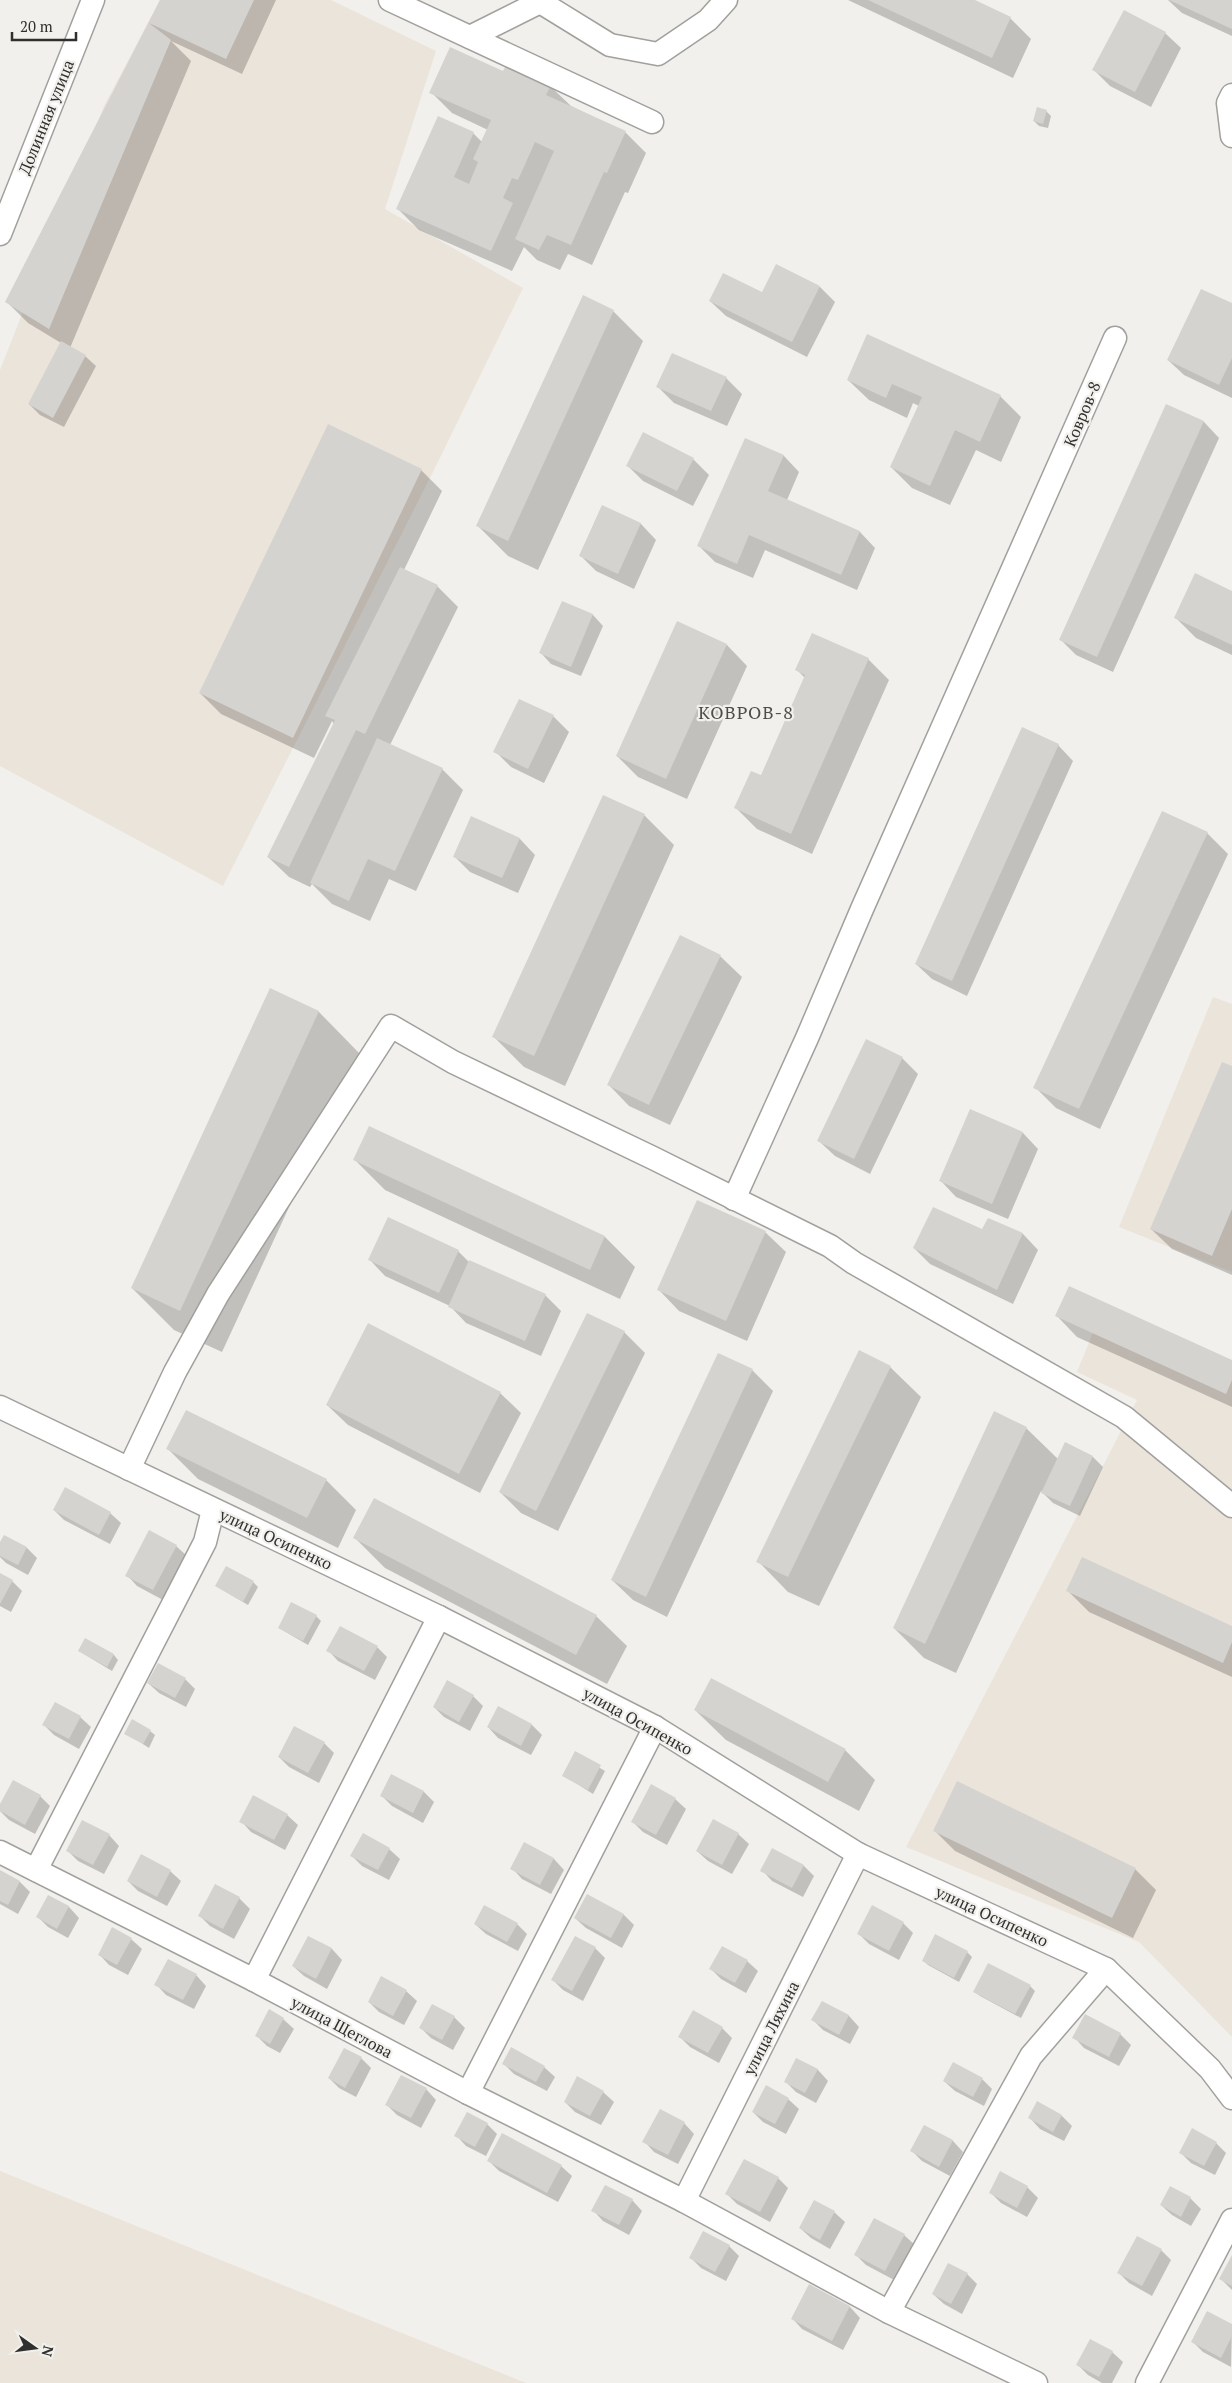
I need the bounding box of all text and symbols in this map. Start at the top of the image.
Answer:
scale bar [12,10,76,42]
text: 20 m [20,16,53,36]
street label: Долинная улица [13,56,79,178]
street label: Ковров-8 [1058,378,1106,450]
district label: КОВРОВ-8 [698,700,794,724]
street label: улица Осипенко [215,1503,336,1575]
street label: улица Осипенко [578,1681,697,1760]
street label: улица Осипенко [931,1880,1052,1952]
street label: улица Ляхина [737,1977,804,2080]
street label: улица Щеглова [287,1991,397,2063]
north arrow [10,2323,60,2373]
text: N [38,2344,59,2359]

